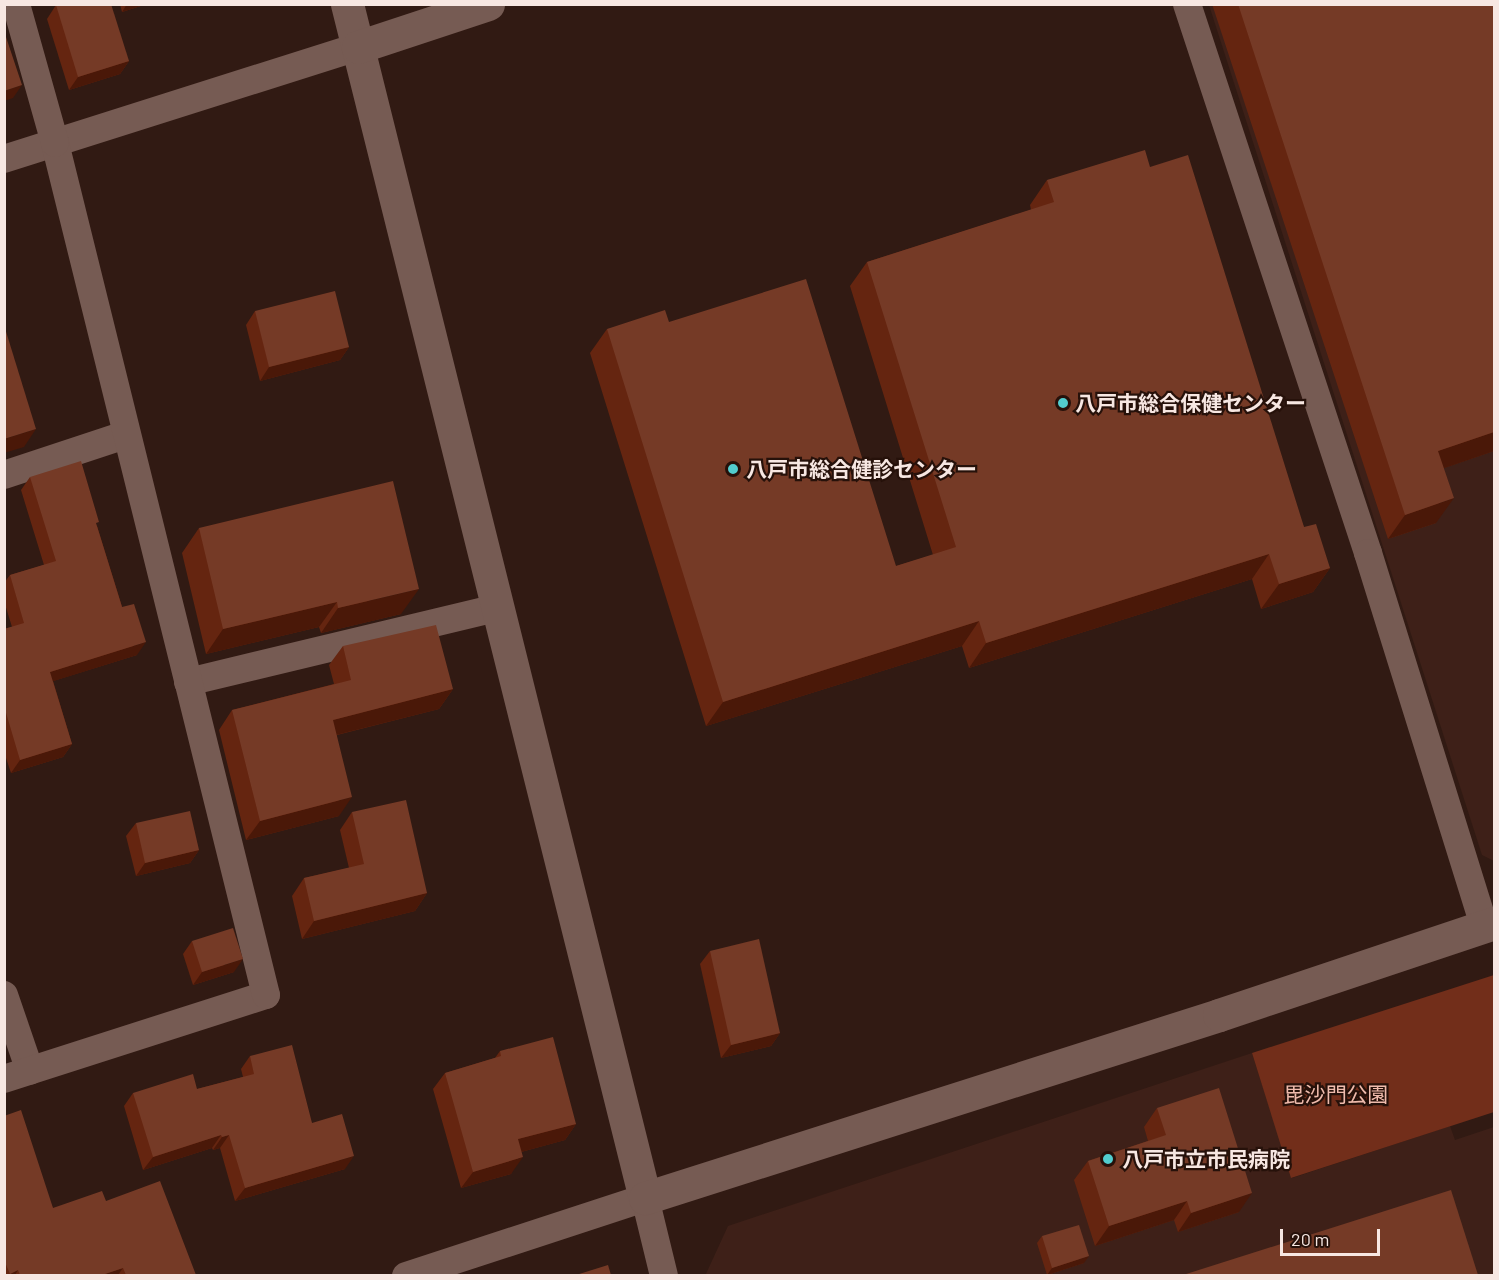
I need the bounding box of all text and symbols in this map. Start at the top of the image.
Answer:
place label: 八戸市総合保健センター [1075,390,1306,416]
marker: 八戸市総合保健センター [1056,396,1070,410]
place label: 八戸市総合健診センター [746,456,977,482]
marker: 八戸市総合健診センター [724,460,742,478]
park label: 毘沙門公園 [1284,1081,1388,1107]
place label: 八戸市立市民病院 [1122,1146,1290,1172]
marker: 八戸市立市民病院 [1099,1150,1117,1168]
scale bar [1283,1217,1384,1255]
text: 20 m [1291,1228,1329,1250]

